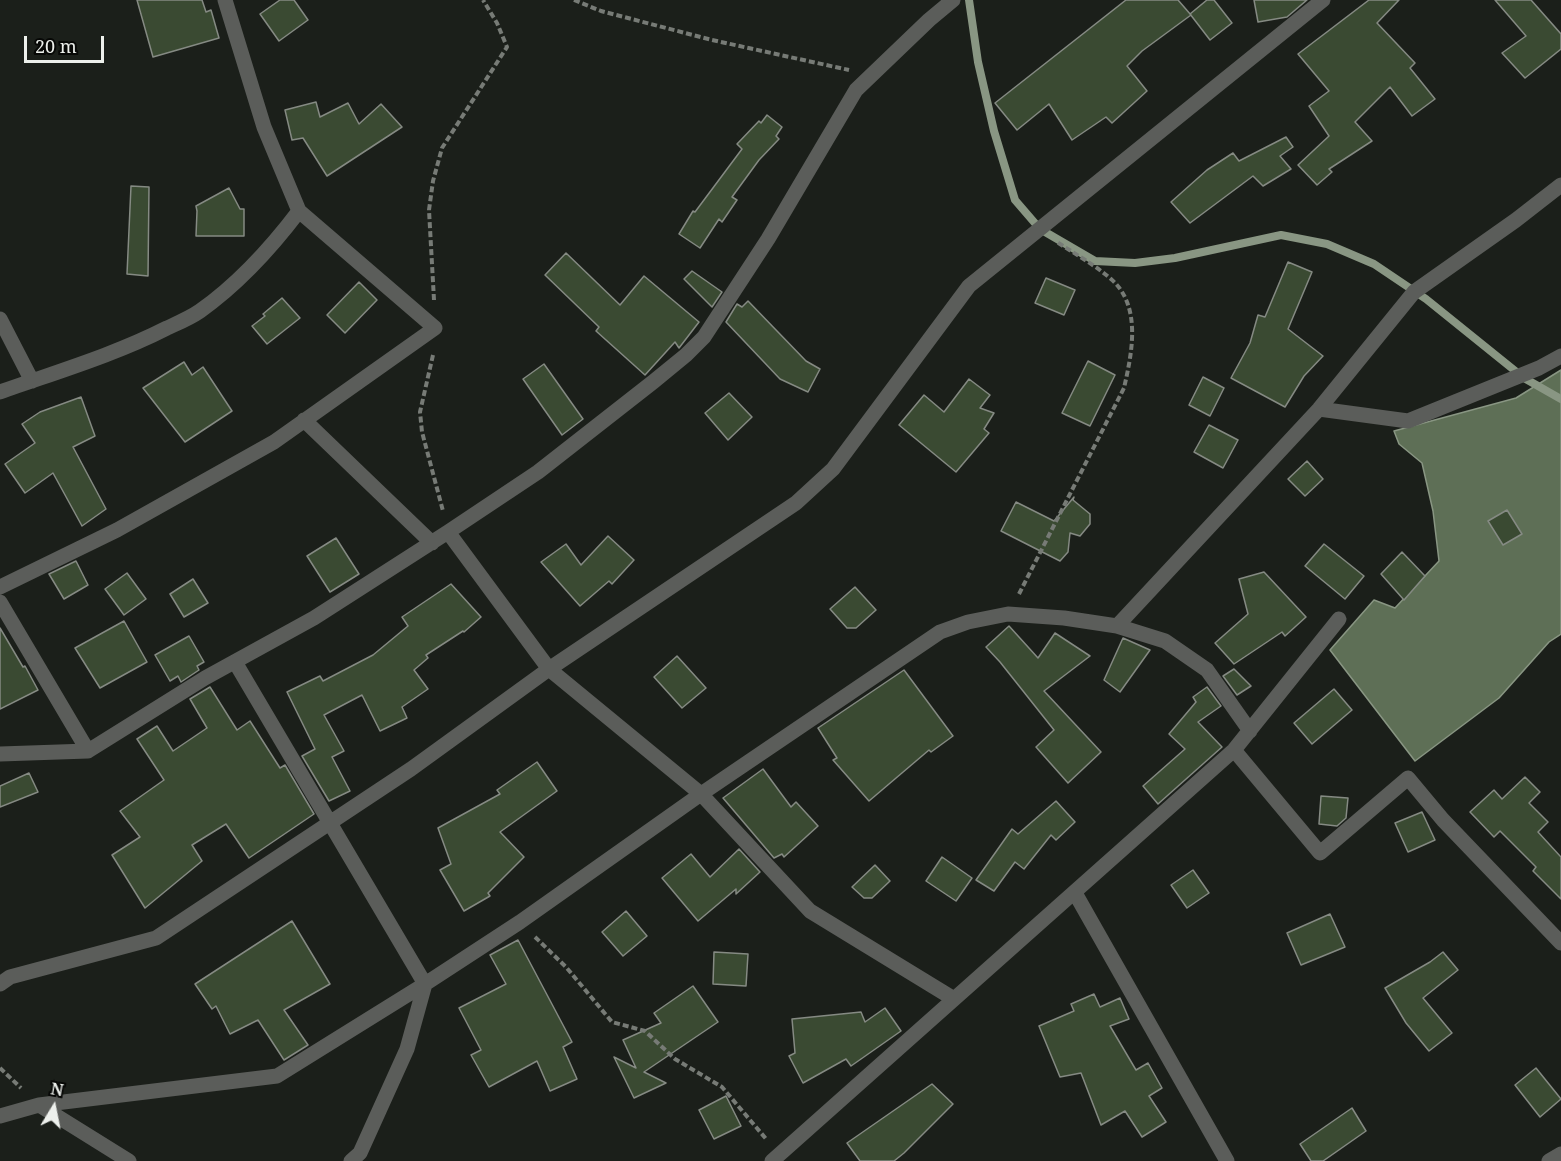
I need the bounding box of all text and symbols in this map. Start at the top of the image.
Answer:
scale bar [27,24,106,62]
text: 20 m [35,34,77,58]
north arrow [24,1077,84,1137]
text: N [49,1077,65,1101]

